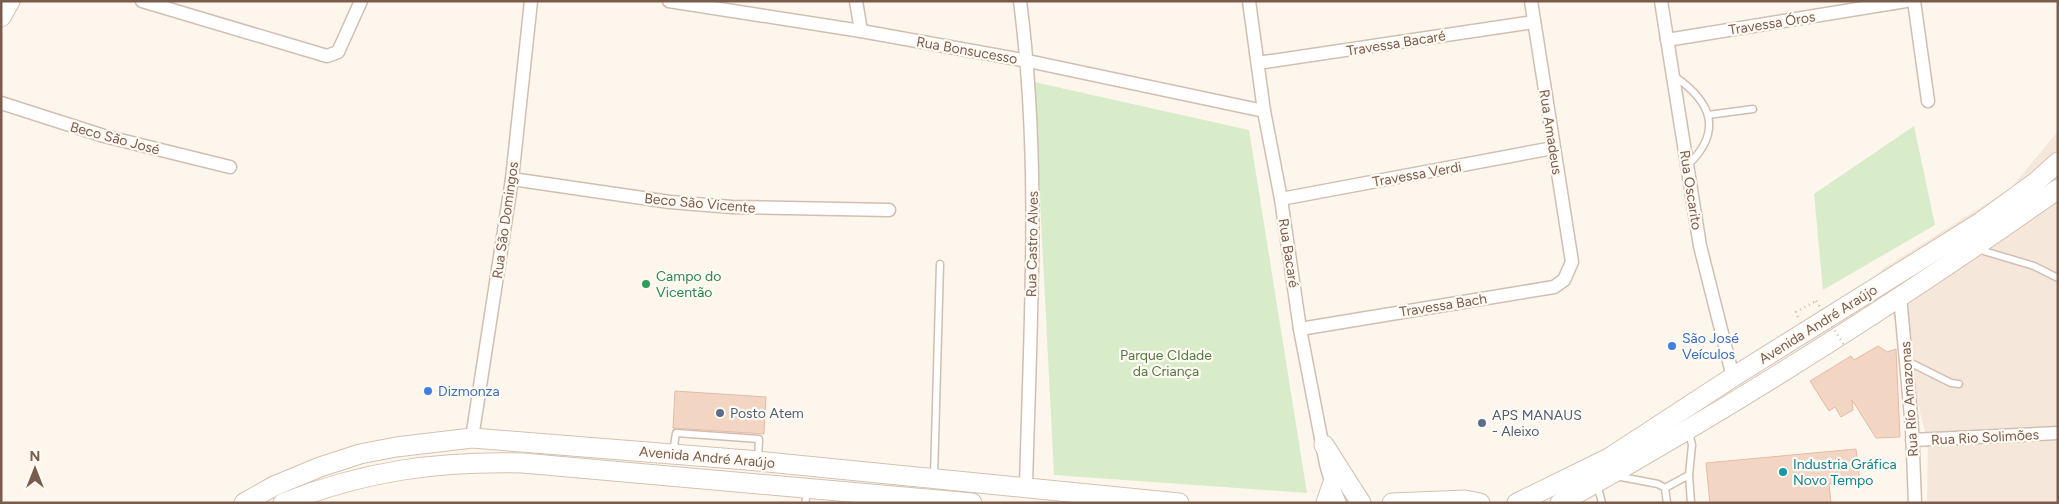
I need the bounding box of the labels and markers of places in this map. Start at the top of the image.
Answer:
place label: Campo do Vicentão [656,268,721,301]
marker: Campo do Vicentão [640,278,652,290]
place label: São José Veículos [1682,330,1739,363]
marker: São José Veículos [1666,340,1678,352]
place label: Dizmonza [438,383,500,400]
marker: Dizmonza [422,385,434,397]
place label: Posto Atem [730,405,804,422]
marker: Posto Atem [714,407,726,419]
place label: APS MANAUS - Aleixo [1492,407,1582,440]
marker: APS MANAUS - Aleixo [1476,417,1488,429]
place label: Industria Gráfica Novo Tempo [1793,456,1897,489]
marker: Industria Gráfica Novo Tempo [1777,466,1789,478]

